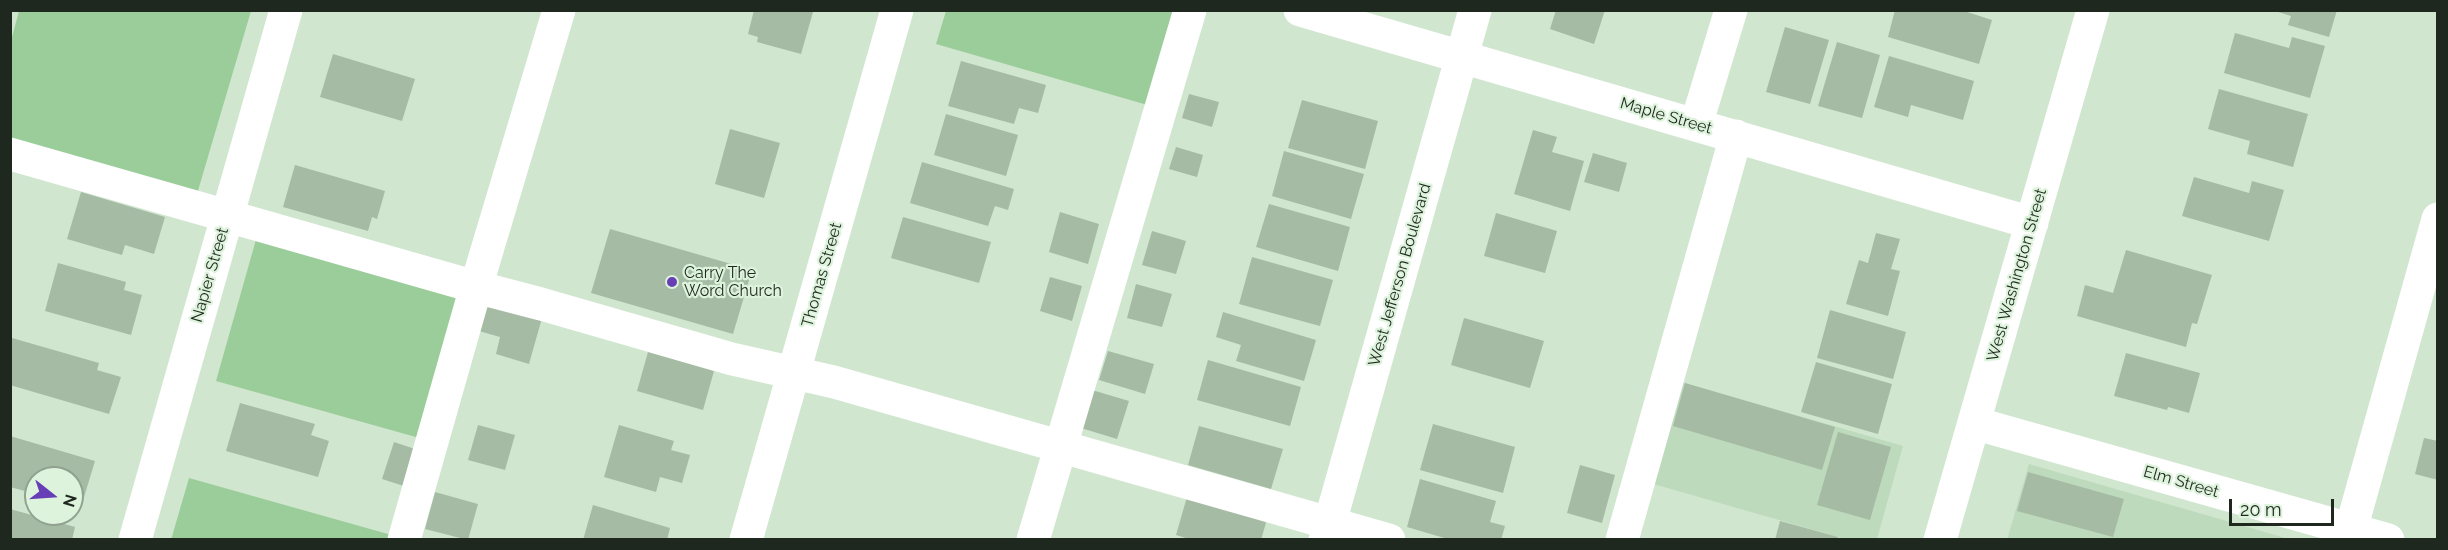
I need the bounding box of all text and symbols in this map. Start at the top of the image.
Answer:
street label: Maple Street [1618,94,1714,138]
street label: West Jefferson Boulevard [1365,181,1435,369]
street label: West Washington Street [1983,186,2051,364]
street label: Thomas Street [798,220,846,330]
street label: Napier Street [187,225,233,325]
place label: Carry The Word Church [684,263,782,301]
marker: Carry The Word Church [665,275,679,289]
street label: Elm Street [2141,462,2221,502]
north arrow [24,466,84,526]
scale bar [2232,487,2337,525]
text: N [59,492,81,509]
text: 20 m [2240,499,2282,520]

